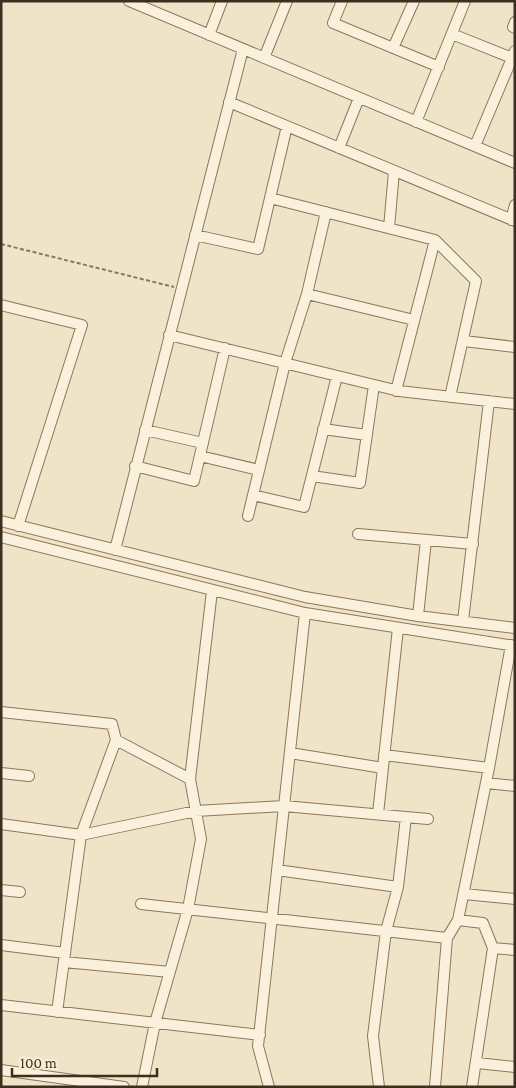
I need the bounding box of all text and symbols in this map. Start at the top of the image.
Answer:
scale bar [12,1046,158,1078]
text: 100 m [20,1055,57,1071]

